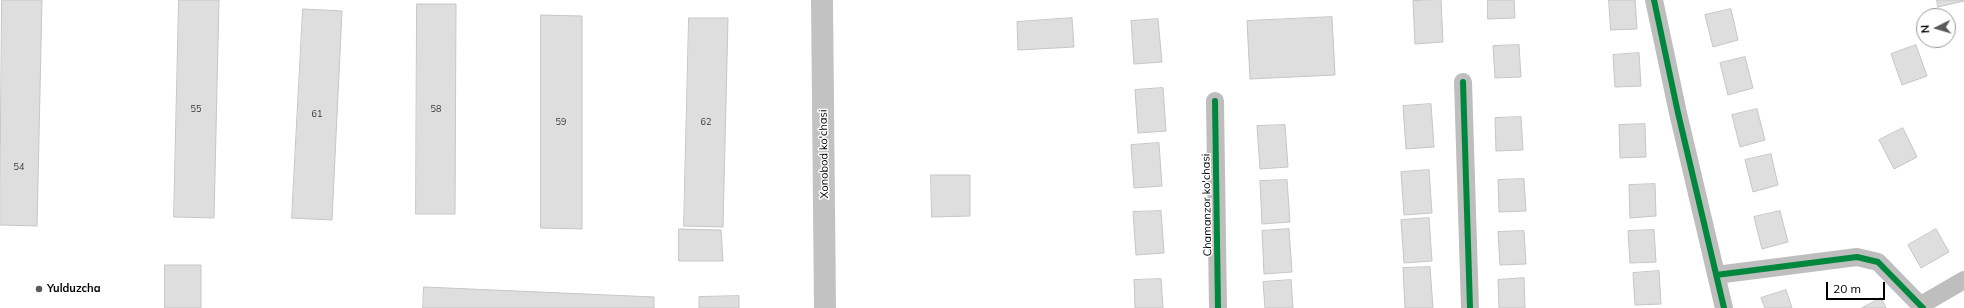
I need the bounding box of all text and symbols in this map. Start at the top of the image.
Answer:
north arrow [1916,8,1956,48]
text: N [1918,24,1932,34]
house number: 55 [191,104,201,114]
house number: 58 [431,104,441,114]
house number: 61 [312,109,322,119]
street label: Xonobod ko'chasi [817,109,831,199]
house number: 59 [556,117,566,127]
house number: 62 [701,117,711,127]
street label: Chamanzor ko'chasi [1200,153,1214,257]
house number: 54 [14,162,24,172]
scale bar [1828,274,1887,300]
text: 20 m [1833,281,1861,296]
place label: Yulduzcha [47,282,101,296]
marker: Yulduzcha [34,284,44,294]

